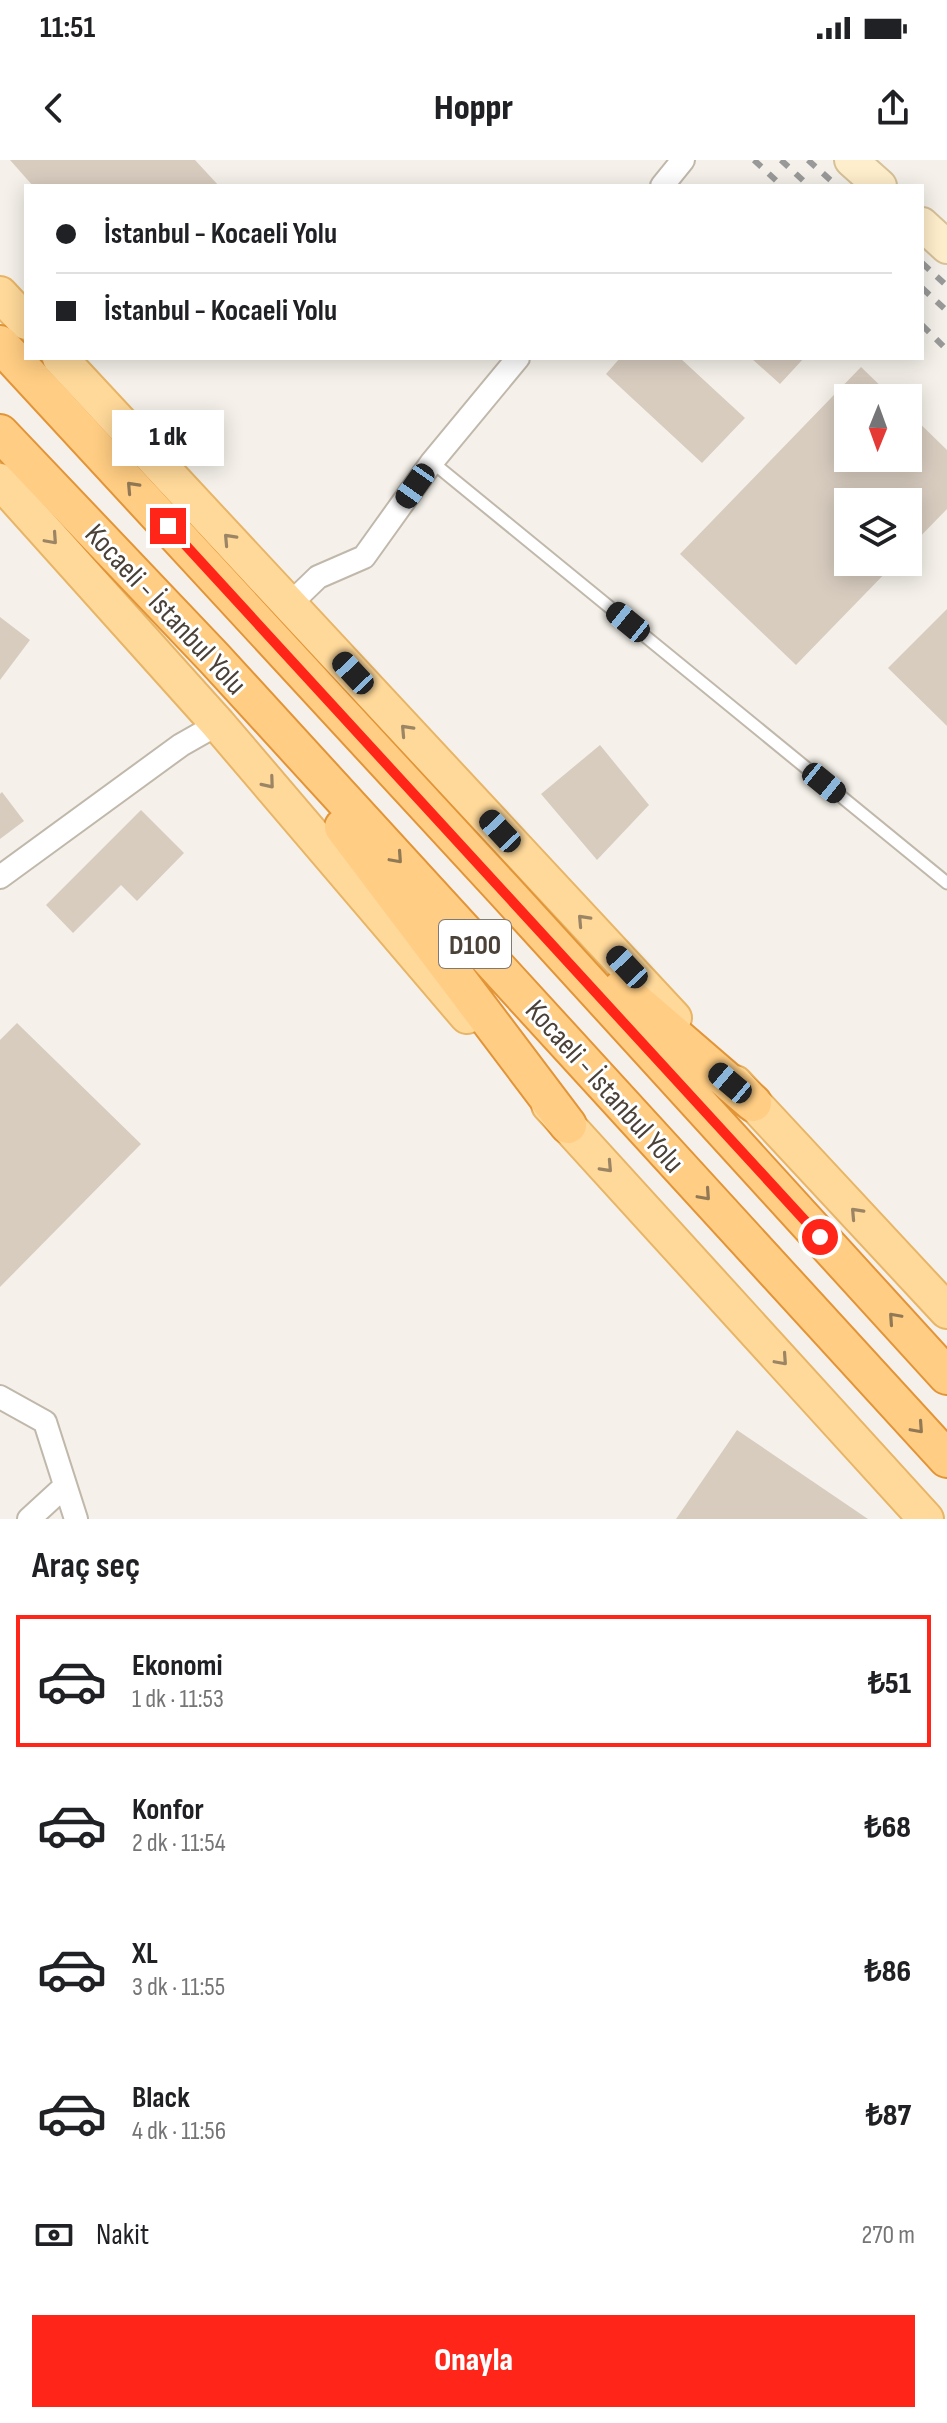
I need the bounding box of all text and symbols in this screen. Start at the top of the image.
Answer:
text: 11:51 [40,10,95,46]
icon: back [32,86,76,130]
icon: share [871,86,915,130]
text: Hoppr [434,87,513,130]
text: İstanbul - Kocaeli Yolu [104,216,337,252]
text: İstanbul - Kocaeli Yolu [104,293,337,329]
north arrow [834,384,922,472]
map controls [834,384,922,576]
callout: 1 dk [112,410,224,466]
text: 1 dk [149,422,187,453]
car [391,459,439,513]
one-way arrow [127,482,142,496]
button: layers [834,488,922,576]
route end [150,508,186,544]
street label: Kocaeli - İstanbul Yolu [77,517,254,702]
one-way arrow [43,530,58,544]
one-way arrow [224,534,238,549]
car [602,598,654,646]
car [328,647,378,699]
one-way arrow [401,725,416,739]
car [798,759,850,807]
one-way arrow [259,774,274,789]
car [475,805,525,857]
one-way arrow [387,849,402,864]
one-way arrow [578,915,593,929]
road number: D100 [439,920,511,968]
car [602,941,652,993]
street label: Kocaeli - İstanbul Yolu [517,993,691,1181]
car [704,1058,756,1108]
one-way arrow [598,1158,612,1173]
one-way arrow [695,1185,710,1200]
one-way arrow [850,1208,865,1222]
route start [802,1219,838,1255]
one-way arrow [890,1313,904,1328]
one-way arrow [772,1351,786,1366]
one-way arrow [909,1418,923,1433]
text: Araç seç [32,1545,140,1588]
icon: car [36,1645,108,1717]
text: Ekonomi [132,1648,223,1684]
text: ₺51 [868,1666,911,1702]
text: 1 dk · 11:53 [132,1684,224,1715]
icon: car [36,1789,108,1861]
text: Konfor [132,1792,204,1828]
text: ₺68 [865,1810,911,1846]
text: 2 dk · 11:54 [132,1828,226,1859]
icon: car [36,1933,108,2005]
text: XL [132,1936,158,1972]
text: ₺86 [865,1954,911,1990]
text: 3 dk · 11:55 [132,1972,225,2003]
icon: car [36,2077,108,2149]
text: Black [132,2080,190,2116]
text: ₺87 [866,2098,911,2134]
text: 4 dk · 11:56 [132,2116,226,2147]
icon: cash [32,2213,76,2257]
text: Nakit [96,2217,149,2253]
text: 270 m [862,2220,915,2251]
button: Onayla [32,2315,915,2407]

